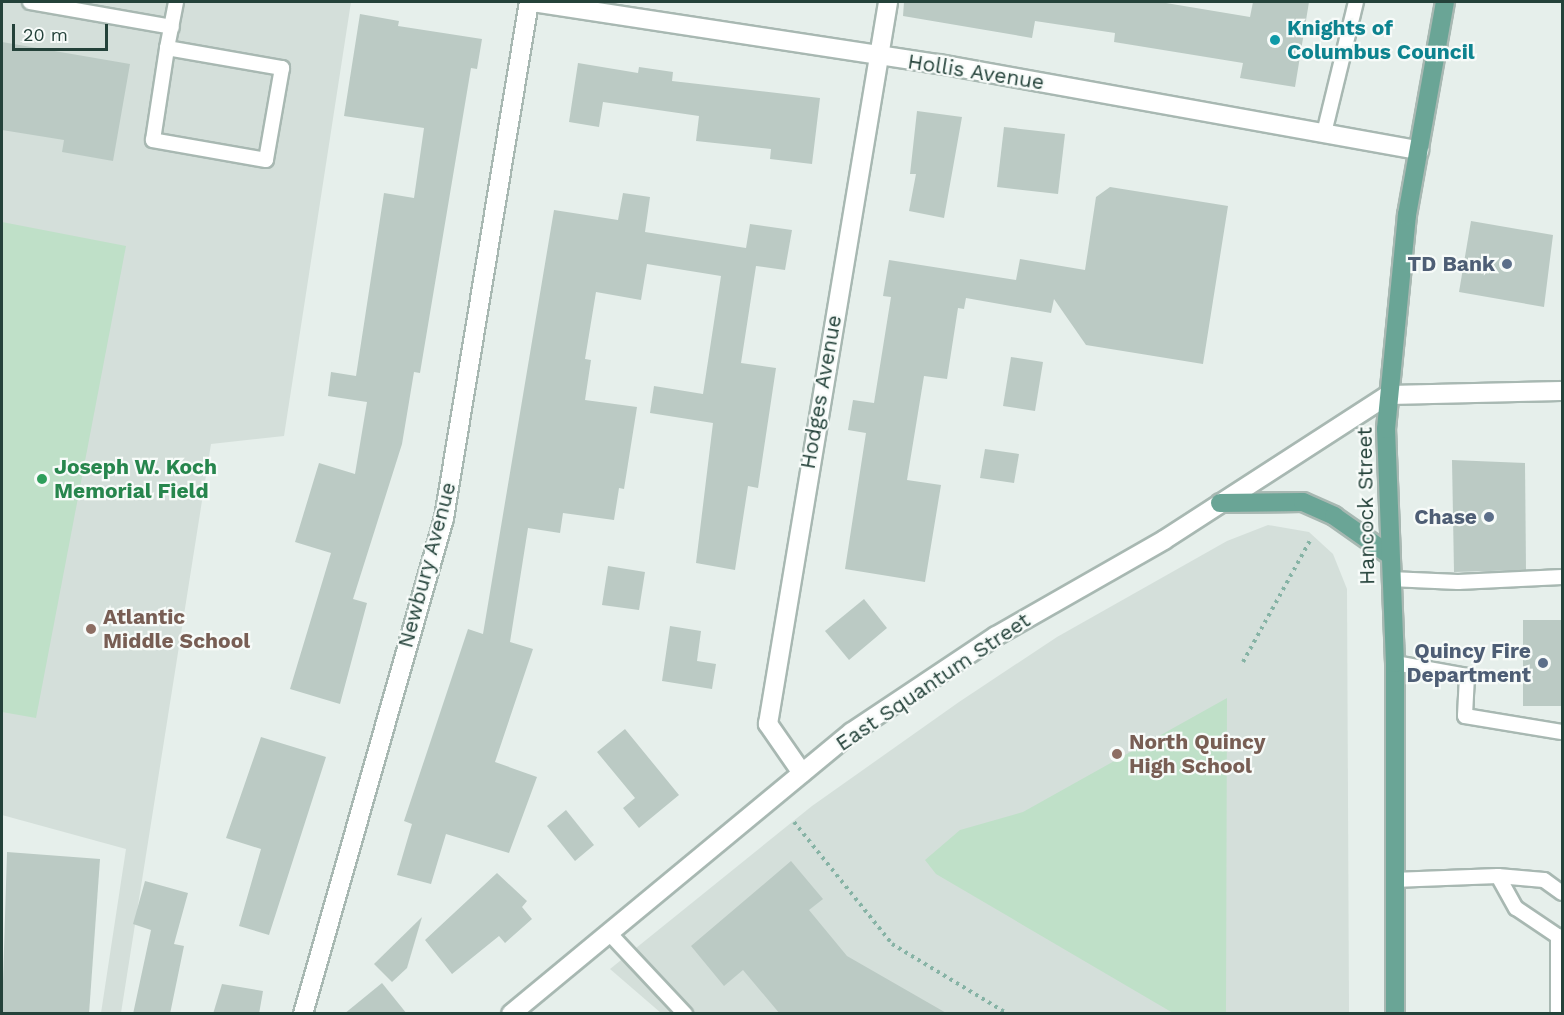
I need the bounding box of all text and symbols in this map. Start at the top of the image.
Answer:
scale bar [15,12,111,50]
place label: Knights of Columbus Council [1287,15,1475,65]
text: 20 m [23,24,68,45]
marker: Knights of Columbus Council [1268,33,1282,47]
street label: Hollis Avenue [905,49,1047,95]
place label: TD Bank [1408,251,1495,277]
marker: TD Bank [1500,257,1514,271]
street label: Hodges Avenue [795,313,847,471]
street label: Hancock Street [1352,427,1380,585]
place label: Joseph W. Koch Memorial Field [54,454,217,504]
marker: Joseph W. Koch Memorial Field [35,472,49,486]
street label: Newbury Avenue [393,479,461,651]
place label: Chase [1414,504,1477,530]
marker: Chase [1482,510,1496,524]
place label: Atlantic Middle School [103,604,250,654]
street label: East Squantum Street [831,608,1035,756]
marker: Atlantic Middle School [84,622,98,636]
place label: Quincy Fire Department [1407,638,1531,688]
marker: Quincy Fire Department [1536,656,1550,670]
place label: North Quincy High School [1129,729,1265,779]
marker: North Quincy High School [1110,747,1124,761]

